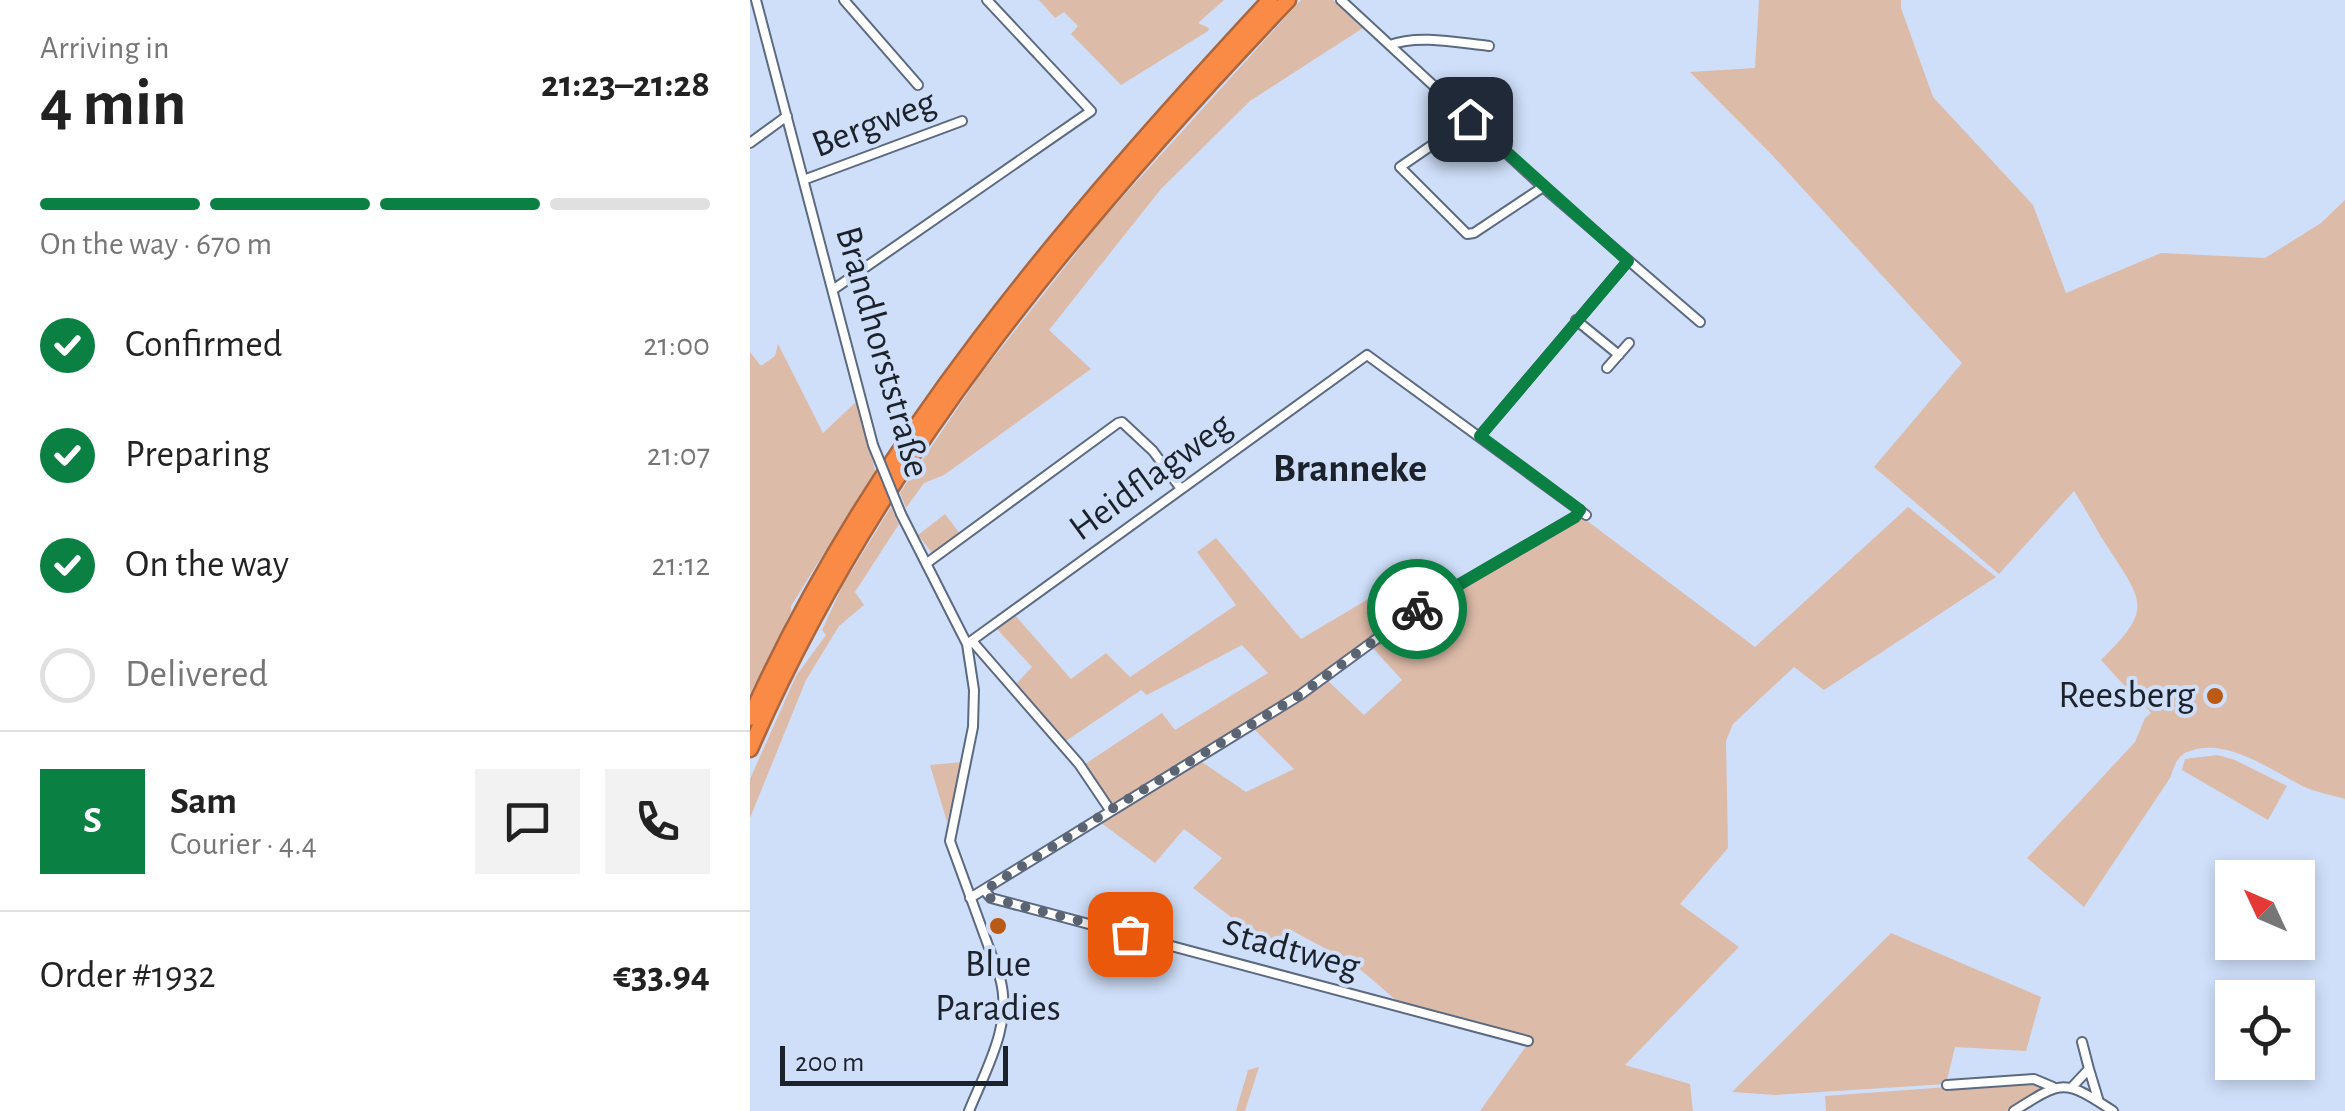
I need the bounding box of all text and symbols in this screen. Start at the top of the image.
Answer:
text: Arriving in [40,32,169,64]
text: 21:23–21:28 [541,66,710,104]
text: 4 min [40,72,186,137]
pin [1428,77,1513,162]
street label: Bergweg [807,83,942,165]
icon: home [1443,92,1498,147]
street label: Brandhorststraße [828,222,936,482]
text: On the way · 670 m [40,228,272,260]
icon: check [40,318,95,373]
text: Confirmed [125,326,282,364]
text: 21:00 [643,329,710,361]
street label: Heidflagweg [1063,405,1239,548]
icon: check [40,428,95,483]
text: Preparing [125,436,270,474]
text: 21:07 [647,439,710,471]
district label: Branneke [1273,449,1427,489]
icon: check [40,538,95,593]
text: On the way [125,546,289,584]
text: 21:12 [652,549,710,581]
courier [1367,559,1467,659]
icon: bike [1390,582,1445,637]
text: Delivered [125,656,268,694]
place label: Reesberg [2058,677,2195,715]
marker: Reesberg [2204,685,2226,707]
button: chat [475,769,580,874]
button: phone [605,769,710,874]
text: Sam [170,783,237,821]
text: S [83,802,102,840]
text: Courier · 4.4 [170,828,317,860]
north arrow [2215,860,2315,960]
map controls [2215,860,2315,1080]
pin [1088,892,1173,977]
icon: bag [1103,907,1158,962]
street label: Stadtweg [1218,914,1364,987]
marker: Blue Paradies [987,915,1009,937]
place label: Blue Paradies [935,946,1061,1028]
text: Order #1932 [40,957,216,995]
text: €33.94 [613,957,710,995]
button: locate [2215,980,2315,1080]
scale bar [780,1041,1008,1086]
text: 200 m [795,1049,864,1077]

